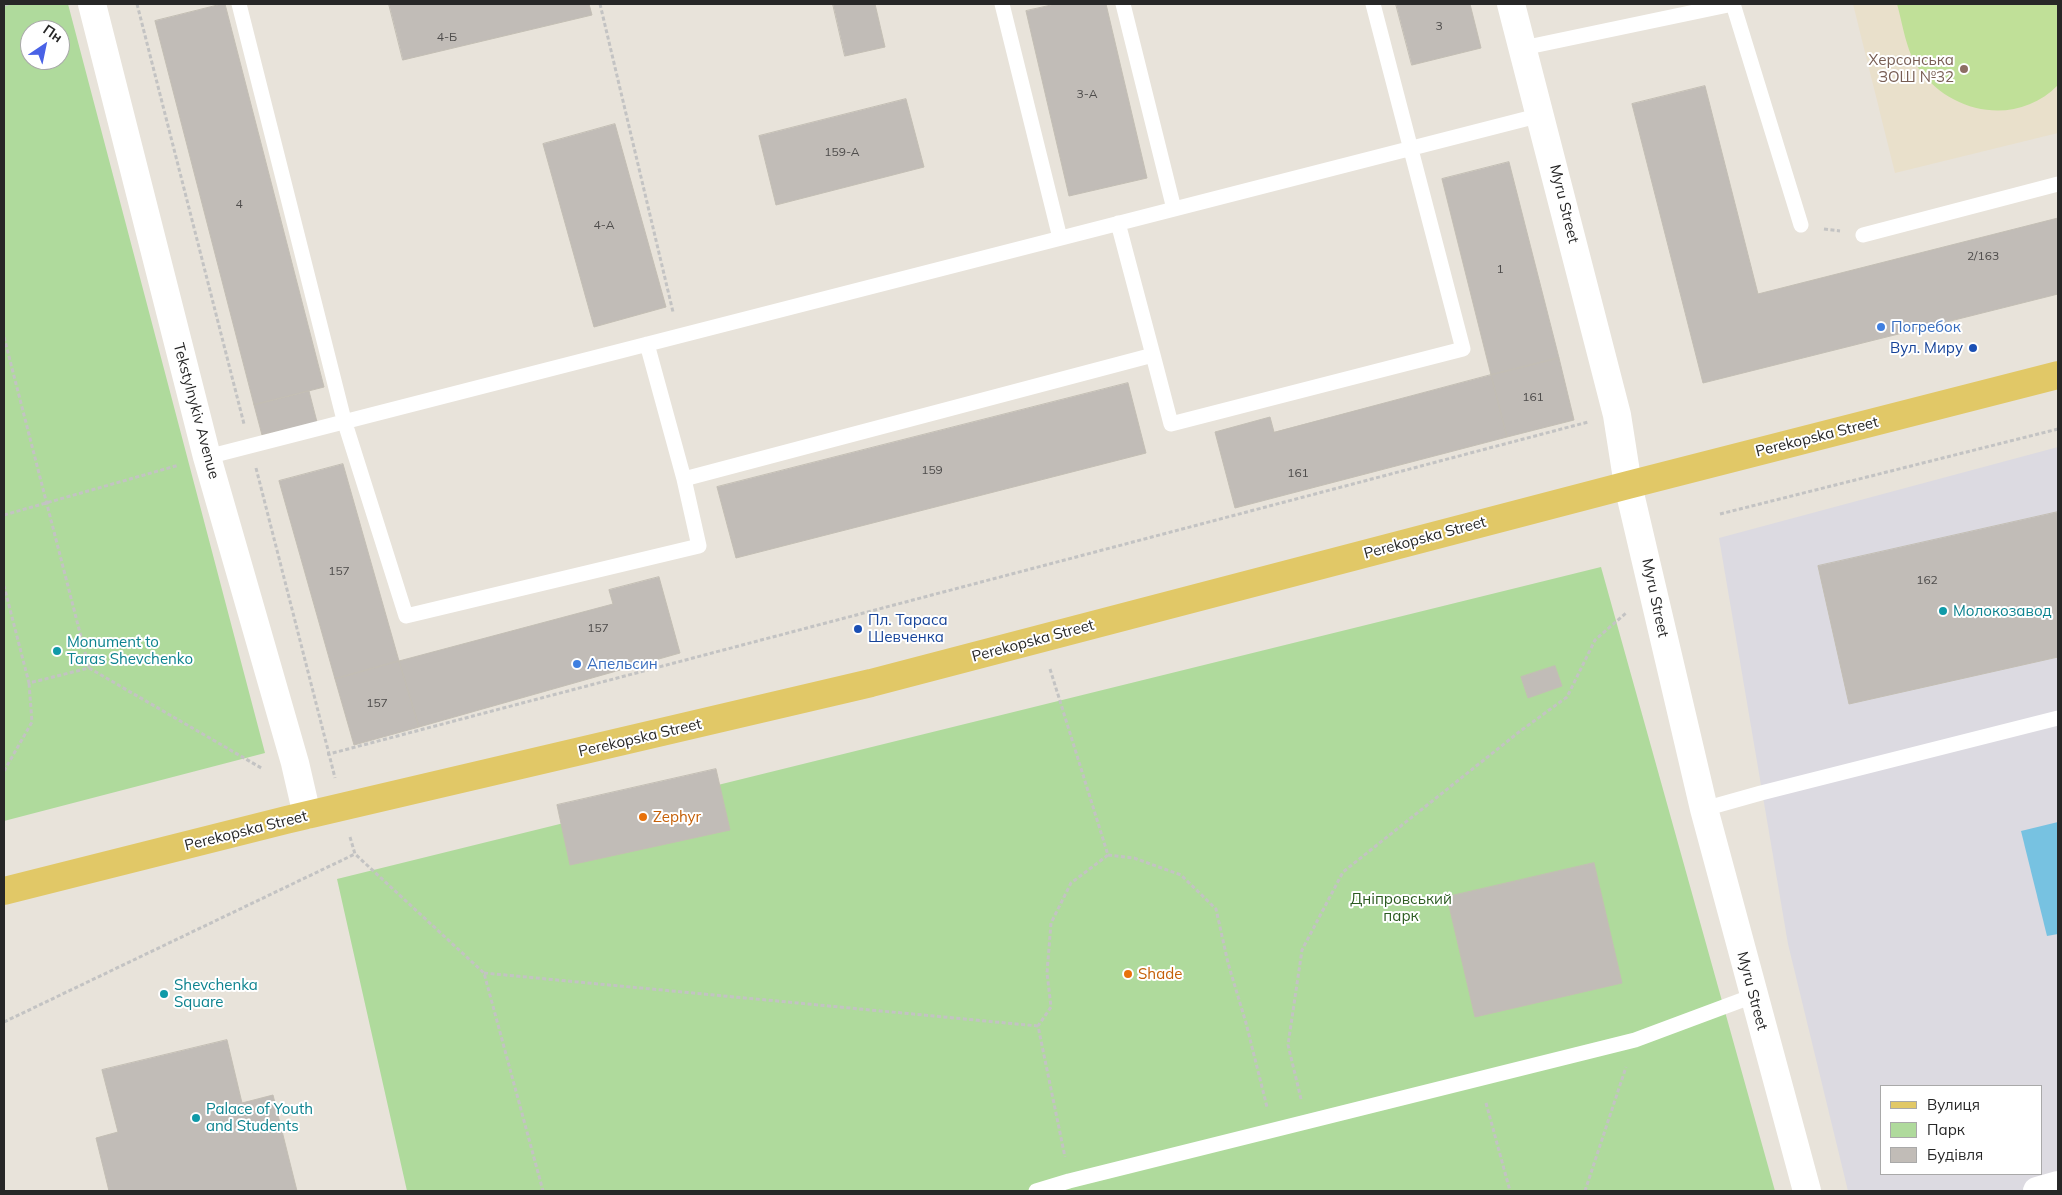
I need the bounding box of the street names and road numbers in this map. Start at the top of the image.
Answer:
street label: Myru Street [1546,163,1582,245]
street label: Tekstylnykiv Avenue [169,341,223,481]
street label: Perekopska Street [1754,413,1880,461]
street label: Perekopska Street [1362,513,1488,563]
street label: Myru Street [1638,557,1672,639]
street label: Perekopska Street [970,616,1096,666]
street label: Perekopska Street [577,715,703,761]
street label: Perekopska Street [183,807,309,855]
street label: Myru Street [1733,950,1771,1032]

